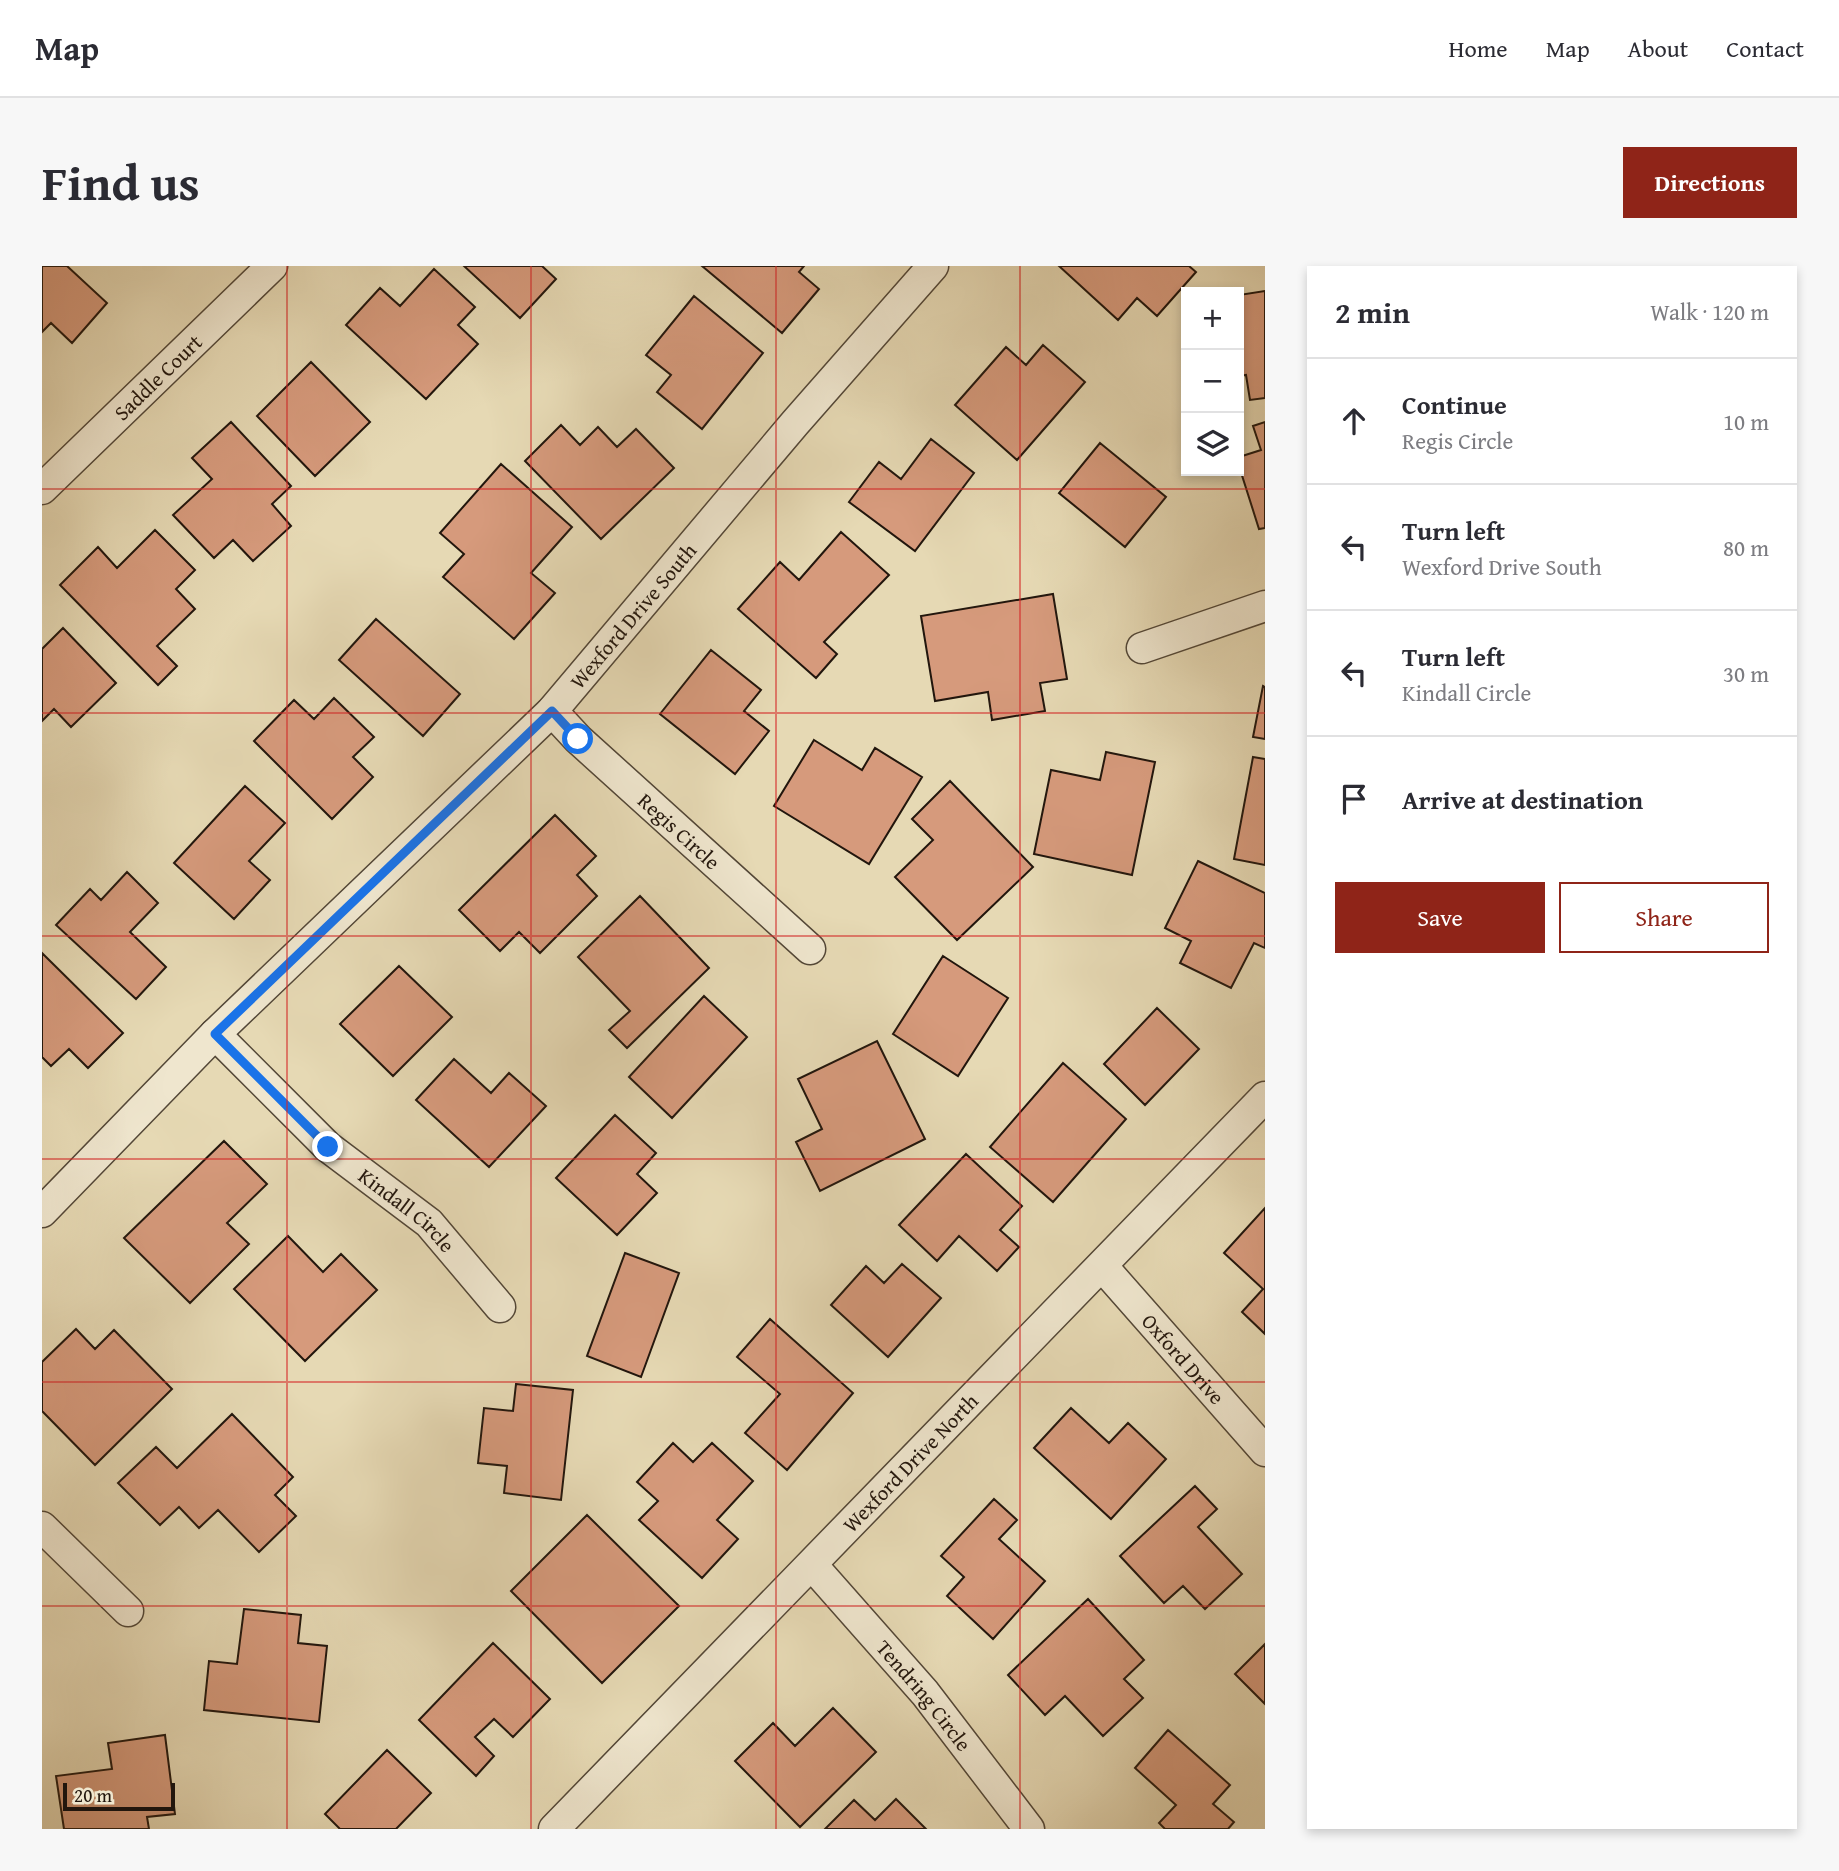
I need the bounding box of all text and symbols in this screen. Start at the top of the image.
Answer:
text: Map [35,24,99,72]
text: Home [1449,31,1508,66]
text: Map [1546,31,1590,66]
text: About [1628,31,1688,66]
text: Contact [1726,31,1804,66]
text: Find us [42,146,200,218]
button: Directions [1623,147,1797,218]
map controls [1181,287,1244,476]
button: + [1181,287,1244,350]
text: 2 min [1335,290,1410,334]
text: Walk · 120 m [1650,295,1769,328]
street label: Saddle Court [106,326,209,427]
button: − [1181,350,1244,413]
text: Continue [1402,385,1507,424]
icon: ahead [1335,402,1373,440]
text: 10 m [1723,405,1769,438]
button: layers [1181,413,1244,476]
text: Regis Circle [1402,424,1513,457]
text: Turn left [1402,511,1505,550]
icon: left [1335,528,1373,566]
text: 80 m [1723,531,1769,564]
street label: Wexford Drive South [562,536,703,695]
text: Wexford Drive South [1402,550,1602,583]
text: Turn left [1402,637,1505,676]
icon: left [1335,654,1373,692]
text: 30 m [1723,657,1769,690]
text: Kindall Circle [1402,676,1531,709]
route start [562,723,593,754]
icon: arrive [1335,780,1373,818]
text: Arrive at destination [1402,780,1643,819]
street label: Regis Circle [631,785,728,877]
button: Save [1335,882,1545,953]
button: Share [1559,882,1769,953]
route end [312,1131,343,1162]
street label: Kindall Circle [352,1160,463,1259]
street label: Oxford Drive [1135,1306,1232,1411]
street label: Wexford Drive North [835,1386,985,1539]
street label: Tendring Circle [869,1633,979,1757]
scale bar [63,1780,175,1812]
text: 20 m [74,1781,112,1809]

